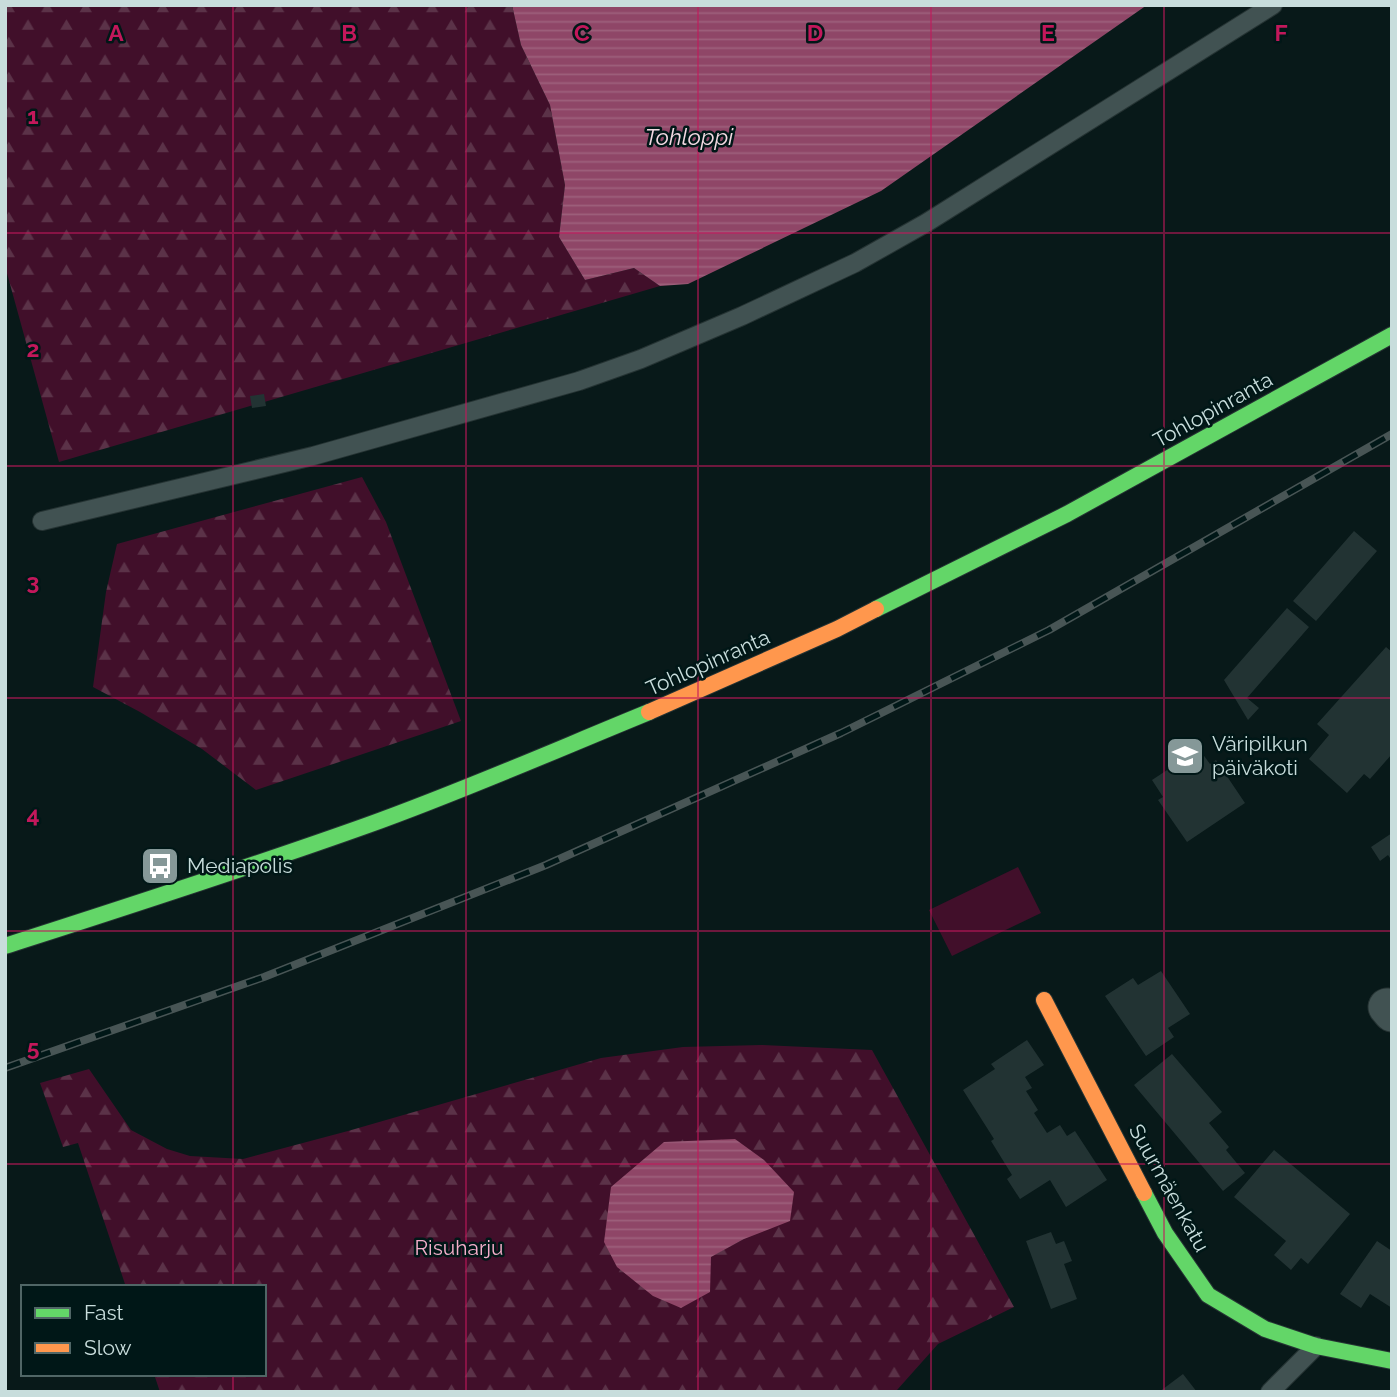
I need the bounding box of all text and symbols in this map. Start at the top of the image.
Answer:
text: A [108,19,124,46]
text: B [341,19,357,46]
text: C [574,19,590,46]
text: D [807,19,823,46]
text: E [1041,19,1055,46]
text: F [1274,19,1288,46]
text: 1 [27,102,39,129]
water label: Tohloppi [645,123,734,150]
text: 2 [27,335,39,362]
street label: Tohlopinranta [1149,366,1277,453]
text: 3 [27,568,39,595]
street label: Tohlopinranta [642,624,773,701]
place label: Väripilkun päiväkoti [1212,731,1308,780]
school or university icon: Väripilkun päiväkoti [1164,735,1206,777]
text: 4 [26,801,40,828]
bus stop icon: Mediapolis [139,845,181,887]
place label: Mediapolis [187,853,293,878]
text: 5 [27,1034,40,1061]
street label: Suurmäenkatu [1124,1119,1215,1256]
park label: Risuharju [414,1235,504,1260]
legend [21,1285,266,1376]
text: Fast [84,1300,124,1325]
text: Slow [84,1335,132,1360]

